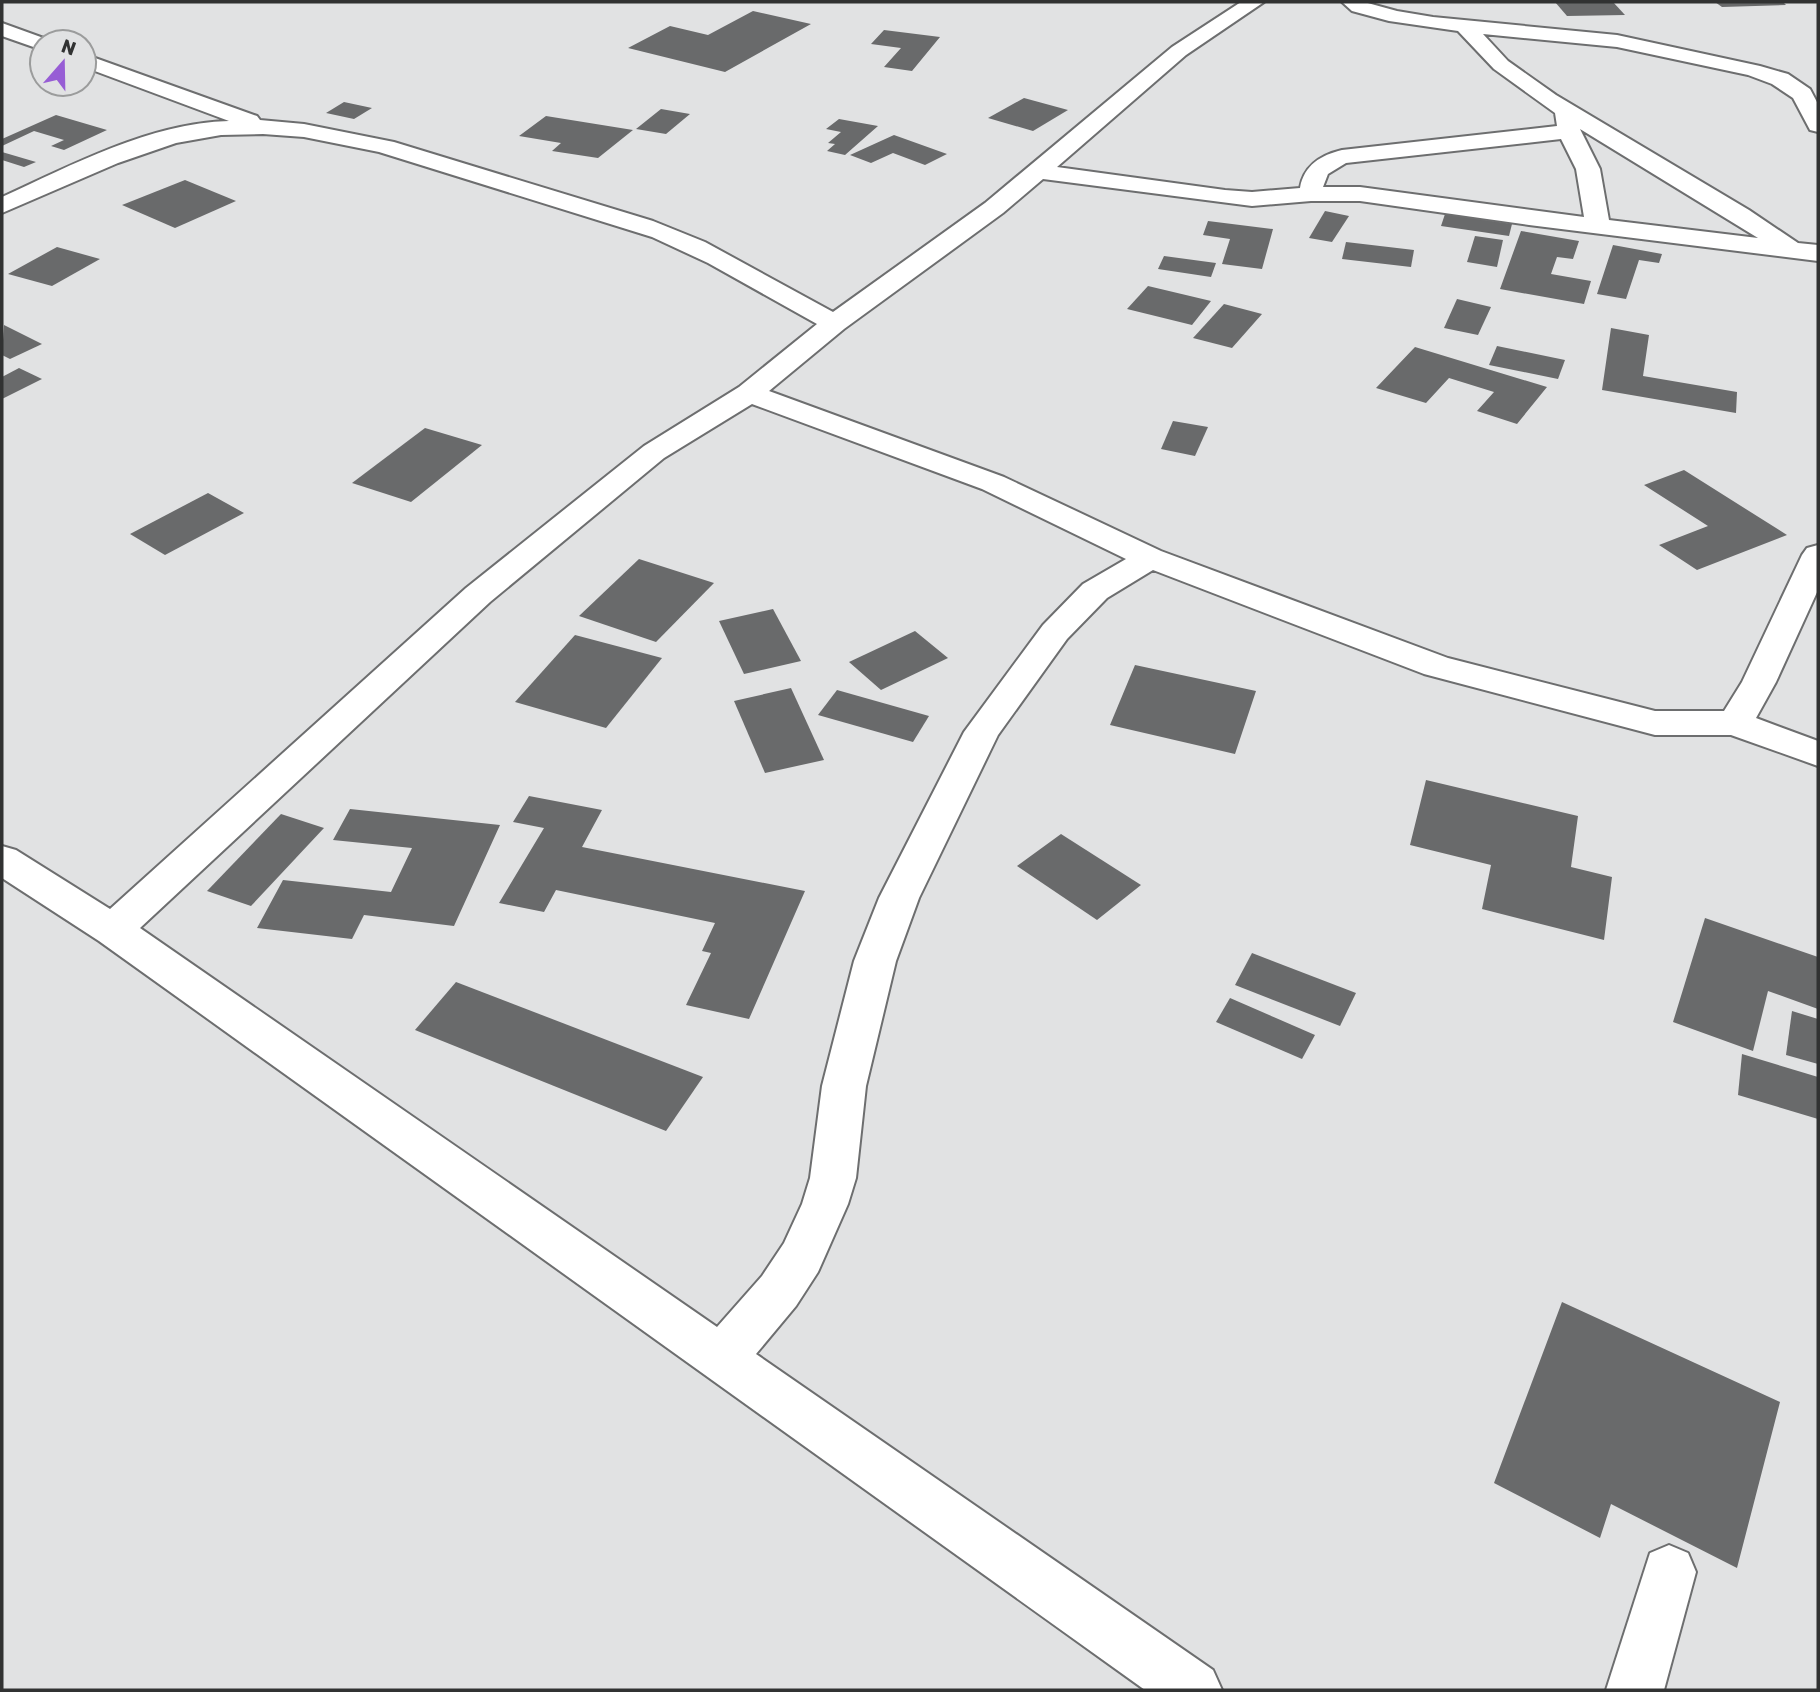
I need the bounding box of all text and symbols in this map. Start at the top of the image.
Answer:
north arrow [28,28,98,98]
text: N [58,34,79,61]

